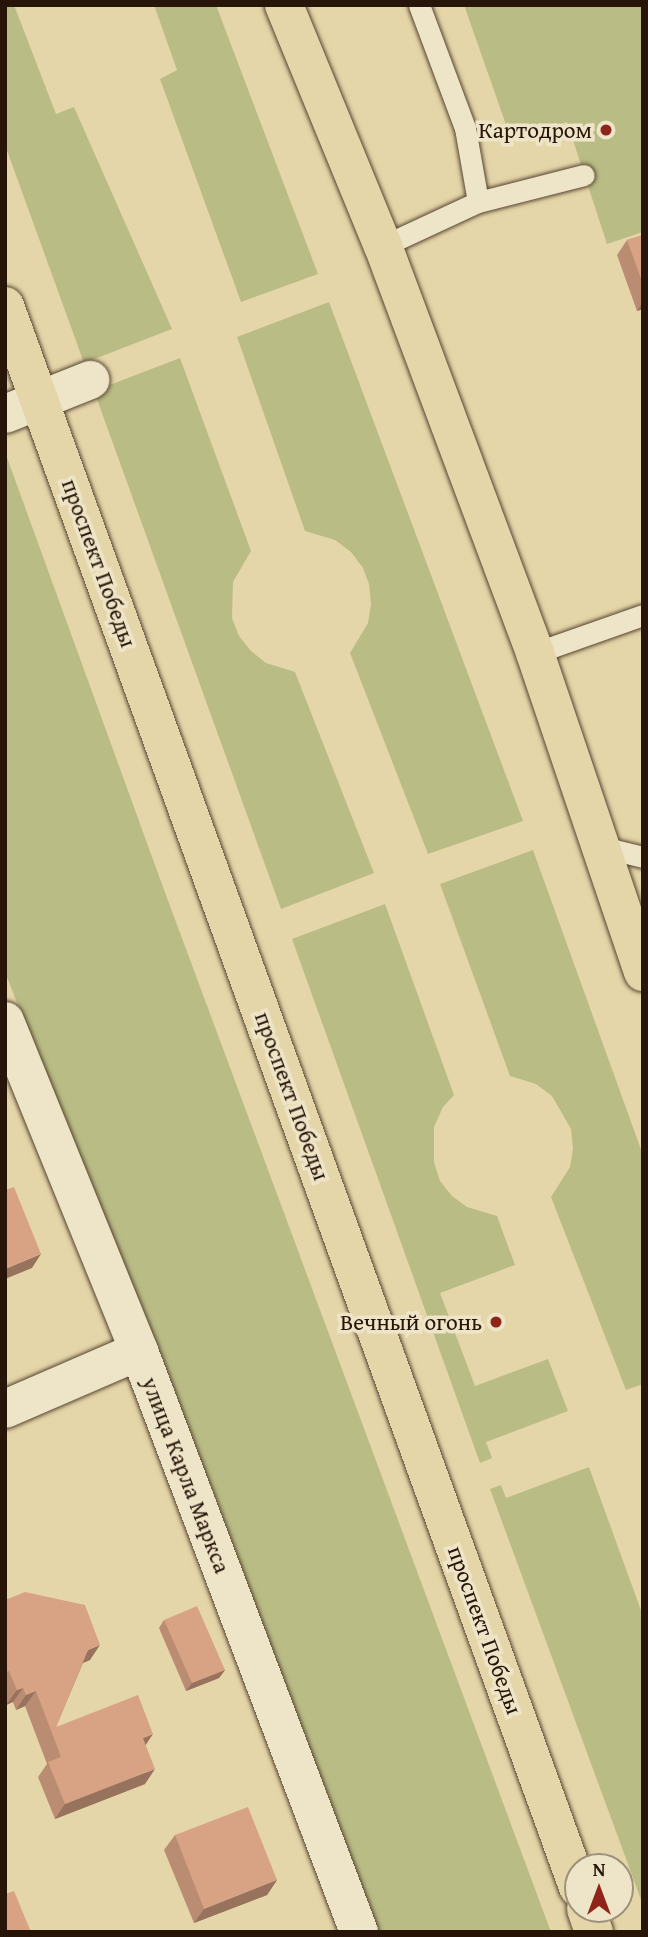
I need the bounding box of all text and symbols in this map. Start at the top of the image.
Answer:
place label: Картодром [479,116,592,144]
marker: Картодром [598,122,614,138]
street label: проспект Победы [56,475,142,651]
street label: проспект Победы [249,1008,335,1184]
place label: Вечный огонь [340,1308,482,1336]
marker: Вечный огонь [488,1314,504,1330]
street label: улица Карла Маркса [136,1373,236,1577]
street label: проспект Победы [442,1542,528,1718]
north arrow [564,1853,634,1923]
text: N [593,1855,605,1883]

